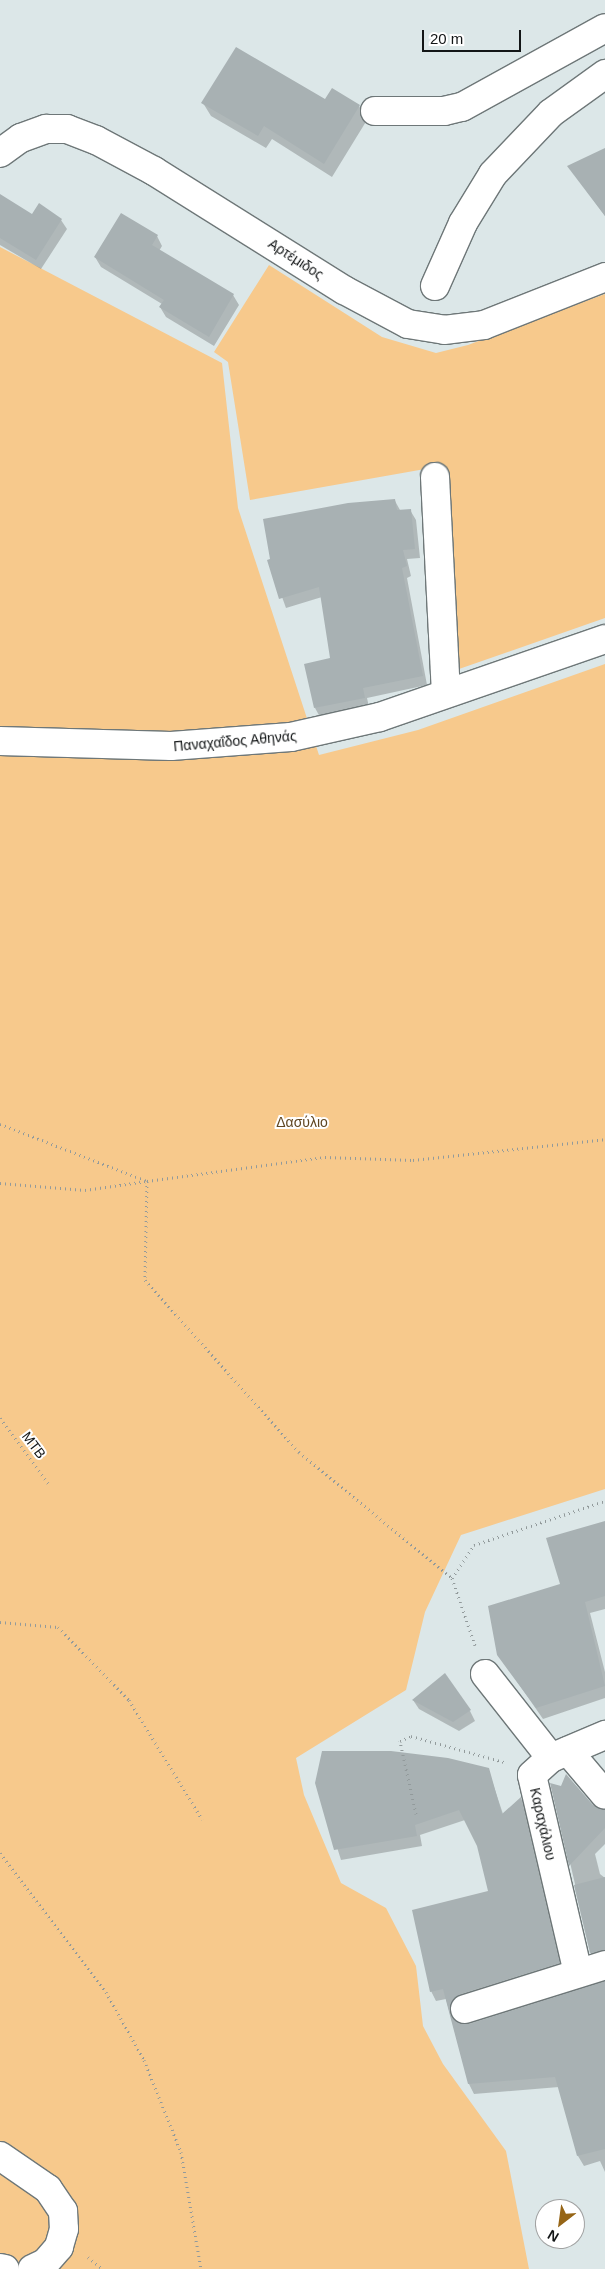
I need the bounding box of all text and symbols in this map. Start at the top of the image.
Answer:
scale bar [425,20,524,52]
text: 20 m [430,30,463,47]
street label: Αρτέμιδος [265,235,327,283]
street label: Παναχαΐδος Αθηνάς [172,727,298,755]
park label: Δασύλιο [276,1114,328,1130]
street label: MTB [18,1428,50,1462]
street label: Καραχάλιου [526,1786,560,1862]
north arrow [535,2199,585,2249]
text: N [545,2227,561,2246]

